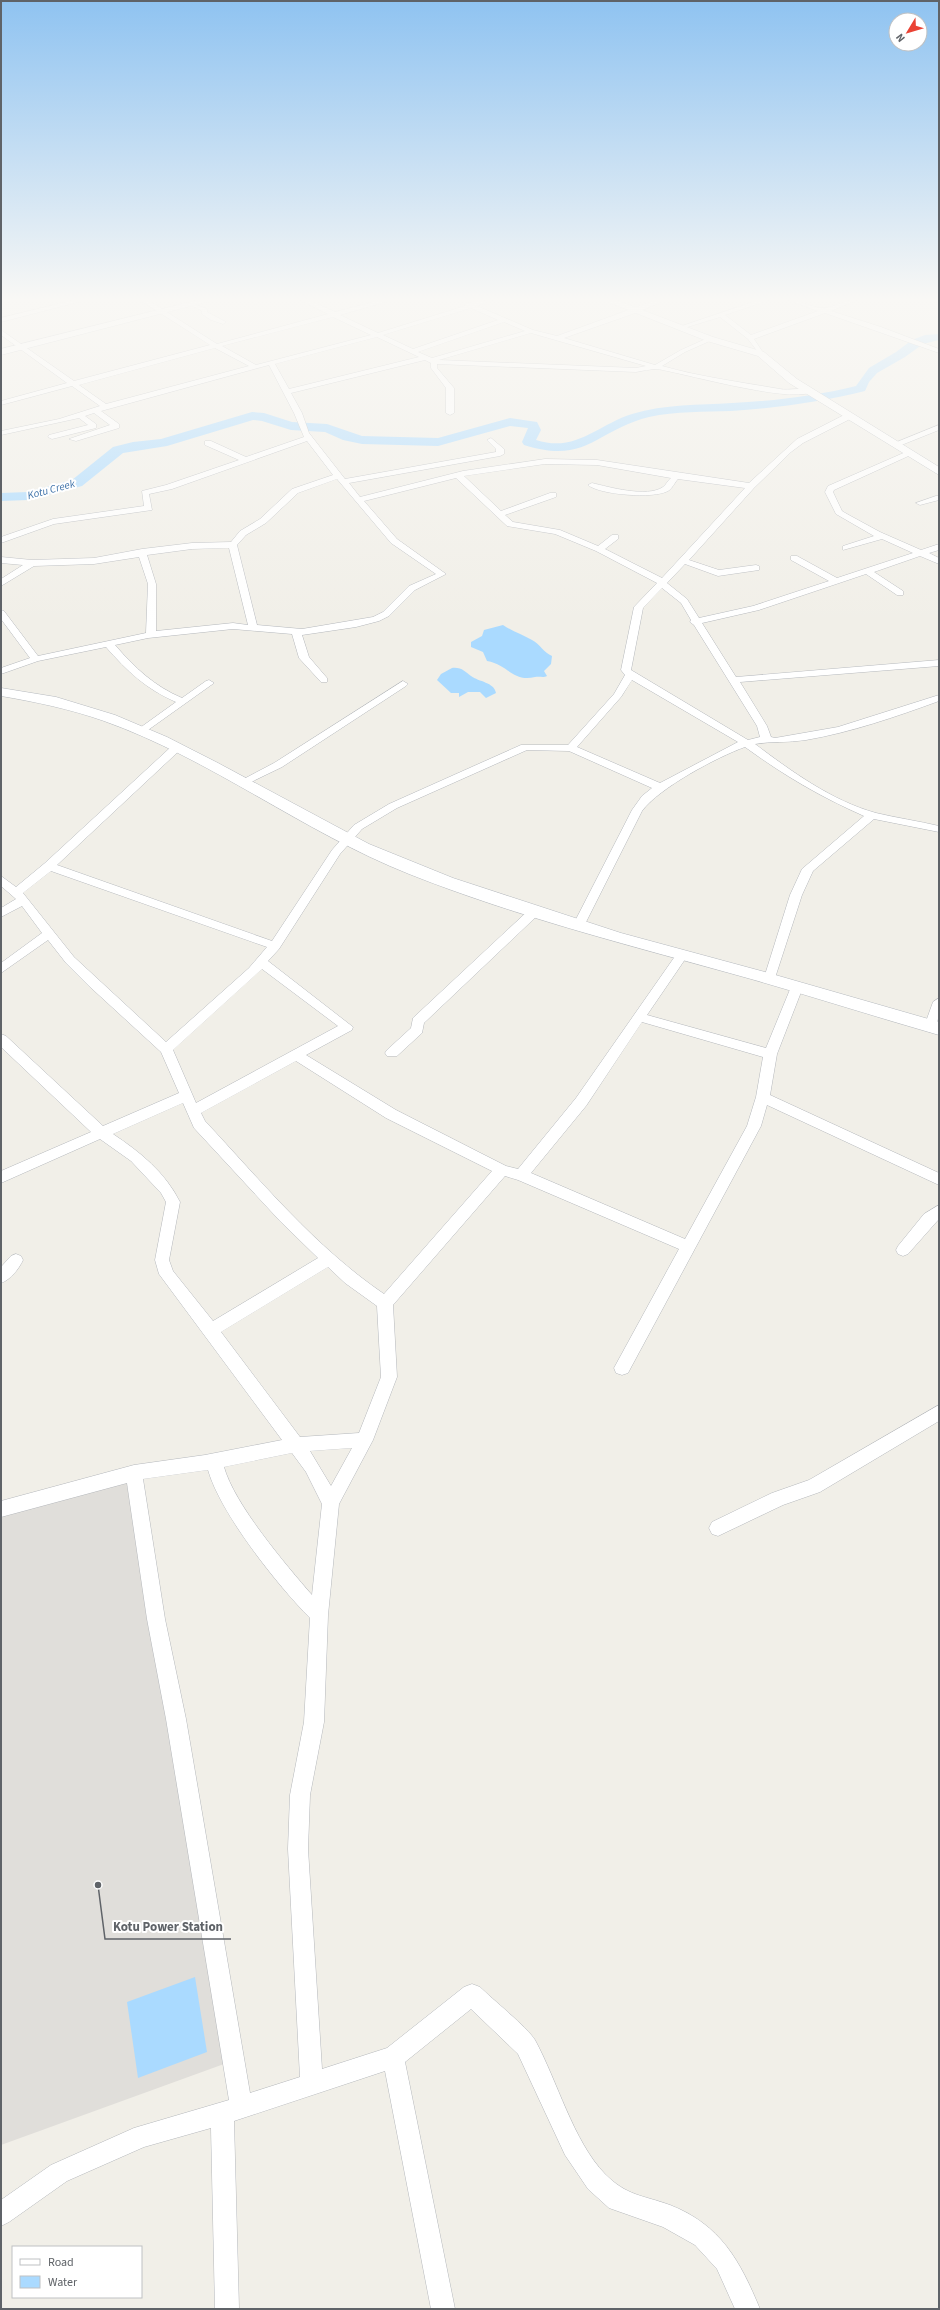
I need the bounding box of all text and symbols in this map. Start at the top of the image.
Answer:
north arrow [888,12,928,52]
text: N [892,30,909,45]
water label: Kotu Creek [26,476,77,503]
callout: Kotu Power Station [105,1914,231,1939]
text: Kotu Power Station [113,1918,223,1936]
legend [12,2246,142,2298]
text: Road [48,2254,74,2271]
text: Water [48,2274,78,2291]

